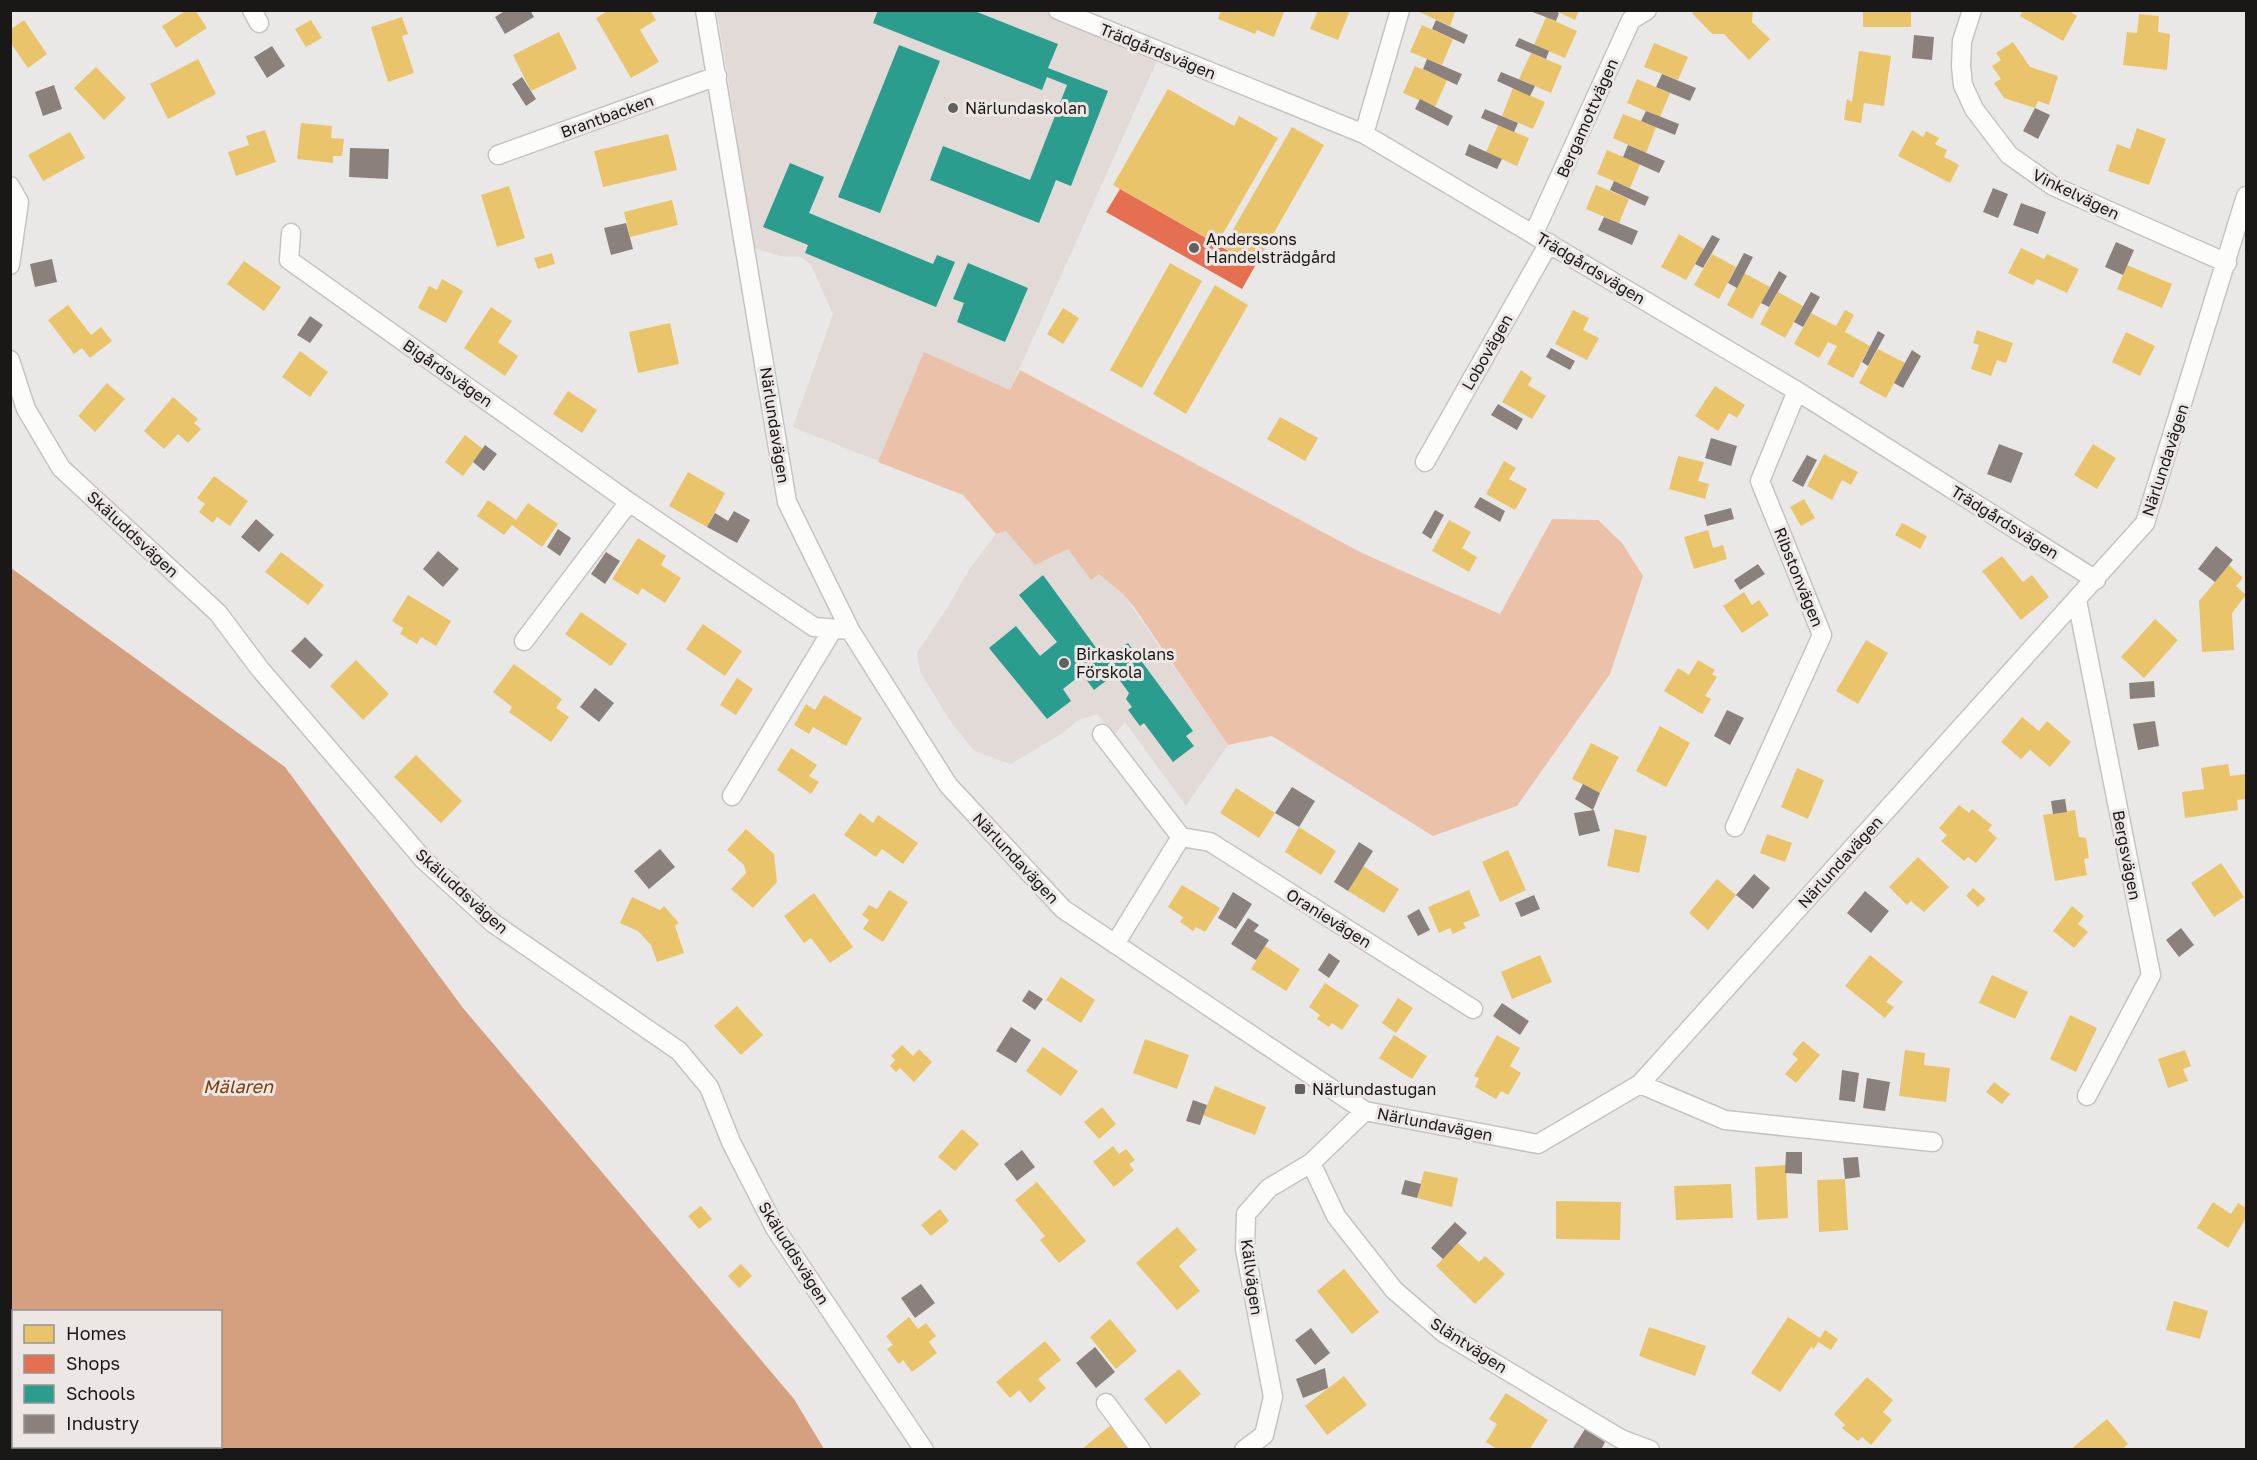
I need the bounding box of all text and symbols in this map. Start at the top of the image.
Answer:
street label: Trädgårdsvägen [1097,19,1219,83]
street label: Bergamottvägen [1552,55,1622,181]
street label: Brantbacken [558,90,656,142]
place label: Närlundaskolan [965,98,1087,118]
marker: Närlundaskolan [946,101,960,115]
street label: Vinkelvägen [2029,164,2123,224]
street label: Trädgårdsvägen [1533,228,1649,308]
place label: Anderssons Handelsträdgård [1206,229,1336,267]
marker: Anderssons Handelsträdgård [1187,241,1201,255]
street label: Lobovägen [1457,310,1517,394]
street label: Bigårdsvägen [399,335,497,411]
street label: Närlundavägen [756,366,794,484]
street label: Närlundavägen [2137,401,2193,519]
street label: Trädgårdsvägen [1947,481,2063,563]
street label: Skäluddsvägen [83,487,183,581]
street label: Ribstonvägen [1770,524,1828,630]
place label: Birkaskolans Förskola [1076,644,1174,682]
marker: Birkaskolans Förskola [1057,656,1071,670]
street label: Närlundavägen [969,808,1063,908]
street label: Bergsvägen [2108,808,2146,902]
street label: Närlundavägen [1793,812,1887,912]
street label: Skäluddsvägen [412,844,512,938]
street label: Oranievägen [1283,884,1375,952]
water label: Mälaren [203,1075,274,1097]
place label: Närlundastugan [1312,1079,1436,1099]
marker: Närlundastugan [1293,1082,1307,1096]
street label: Närlundavägen [1376,1103,1494,1145]
street label: Skäluddsvägen [754,1198,834,1308]
street label: Källvägen [1237,1238,1267,1316]
legend [12,1310,222,1448]
street label: Släntvägen [1427,1313,1511,1377]
text: Homes [66,1322,126,1344]
text: Shops [66,1352,120,1374]
text: Schools [66,1382,135,1404]
text: Industry [66,1412,139,1434]

